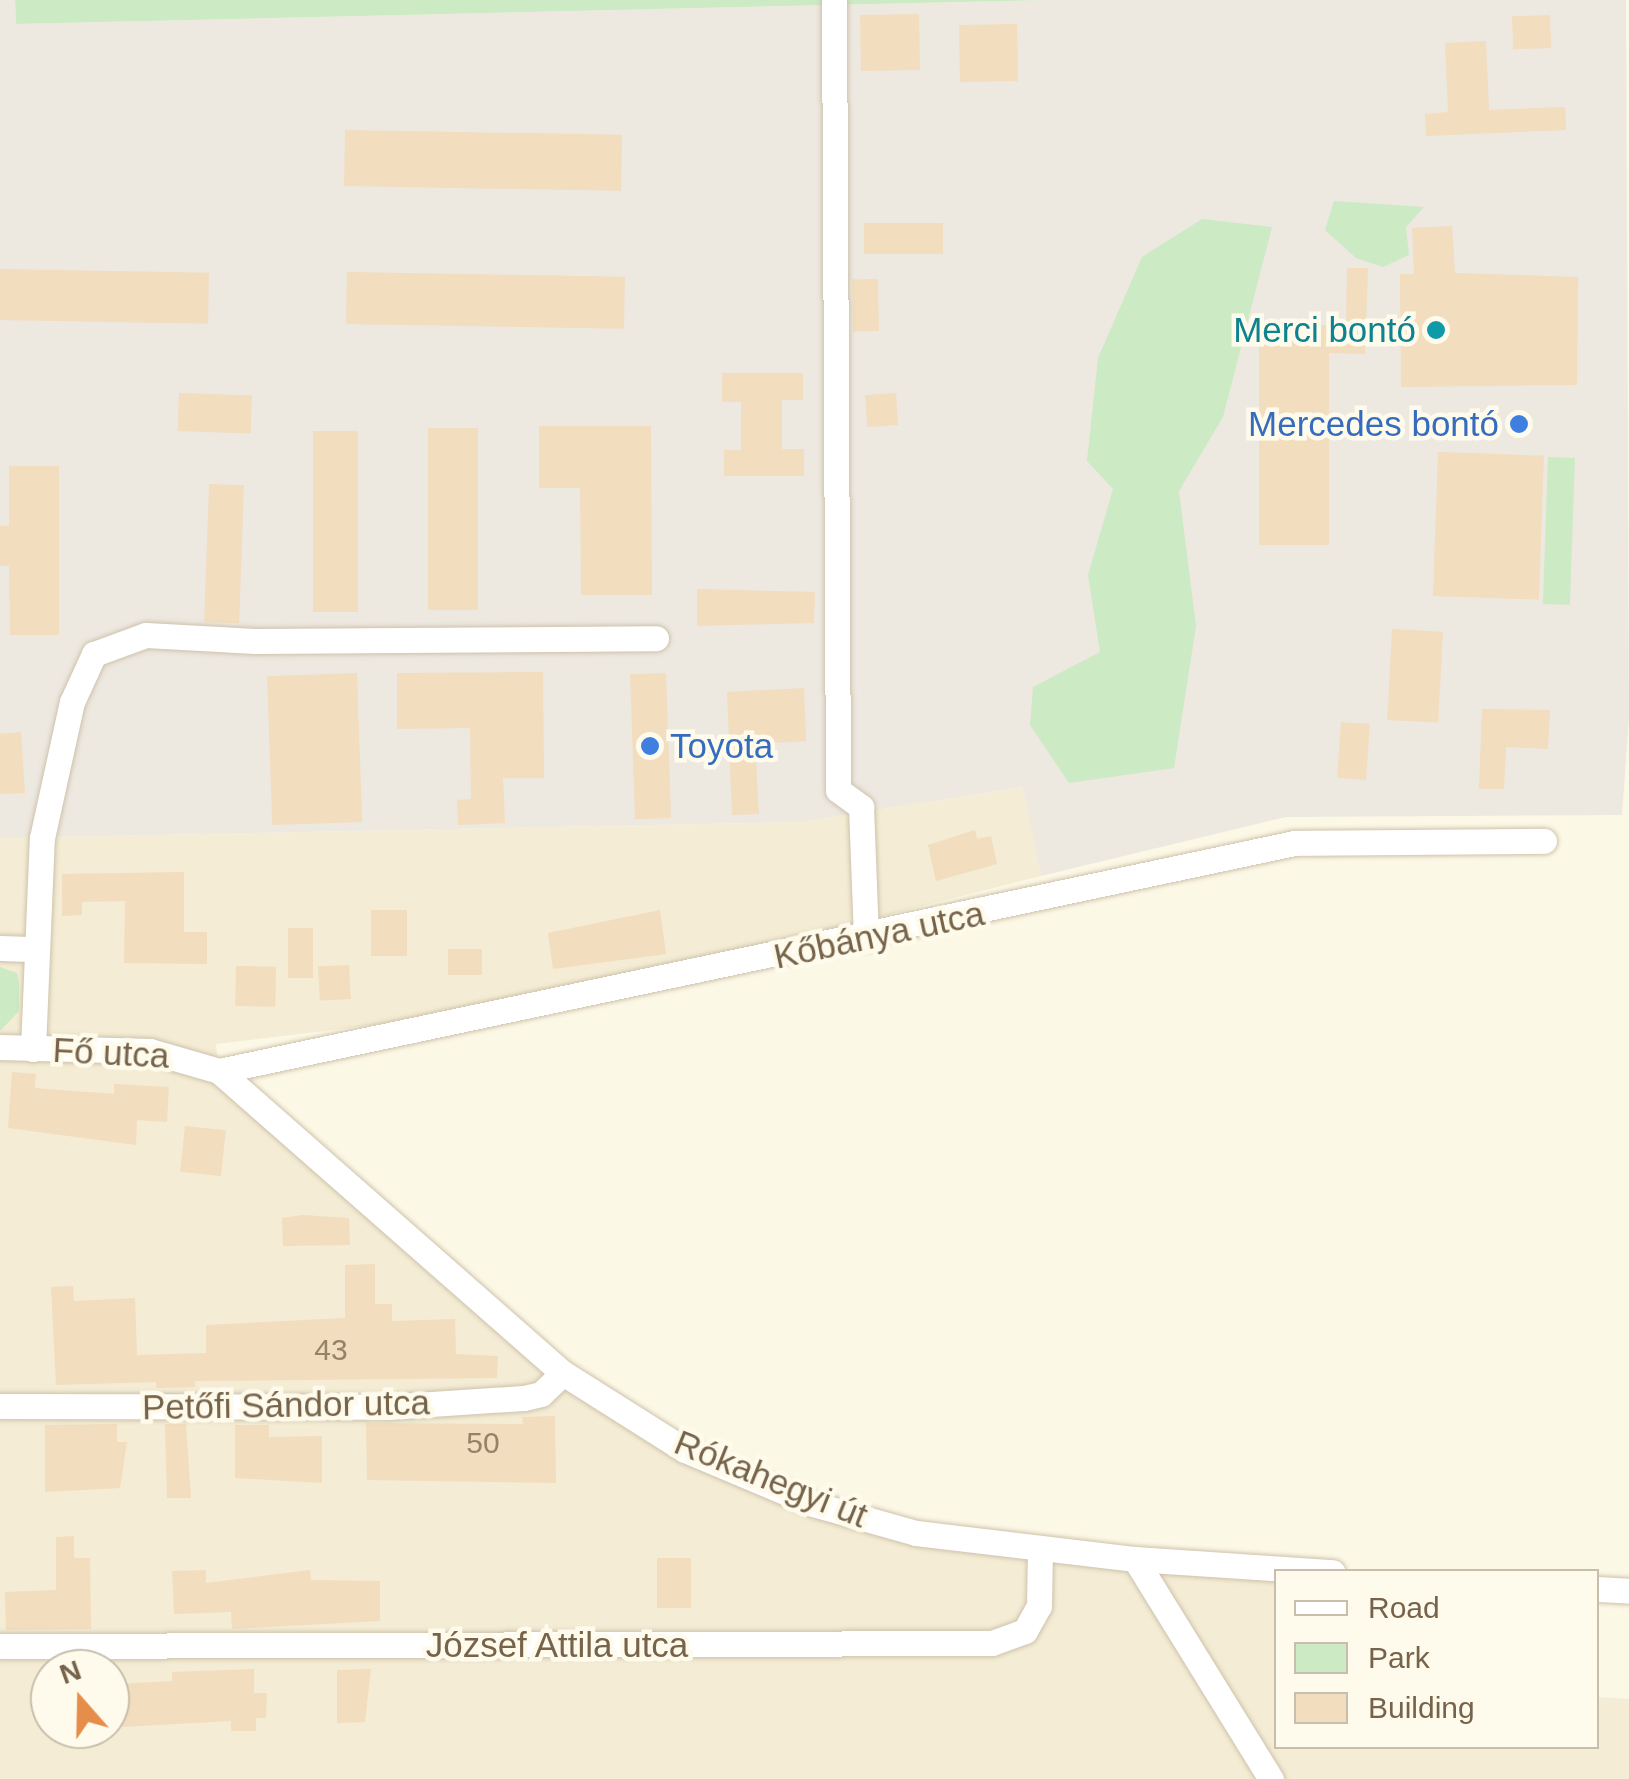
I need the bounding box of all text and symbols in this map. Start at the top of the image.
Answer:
place label: Merci bontó [1233,309,1416,351]
marker: Merci bontó [1425,319,1447,341]
place label: Mercedes bontó [1248,403,1499,445]
marker: Mercedes bontó [1508,413,1530,435]
place label: Toyota [670,725,773,767]
marker: Toyota [639,735,661,757]
street label: Kőbánya utca [770,892,988,978]
street label: Fő utca [52,1029,170,1077]
house number: 43 [314,1332,348,1368]
street label: Petőfi Sándor utca [142,1381,430,1429]
street label: Rókahegyi út [668,1421,874,1537]
house number: 50 [466,1425,500,1461]
legend [1274,1569,1599,1749]
text: Road [1368,1591,1440,1624]
street label: József Attila utca [425,1624,689,1666]
text: Park [1368,1641,1430,1674]
north arrow [30,1649,130,1749]
text: N [55,1654,85,1690]
text: Building [1368,1691,1475,1724]

